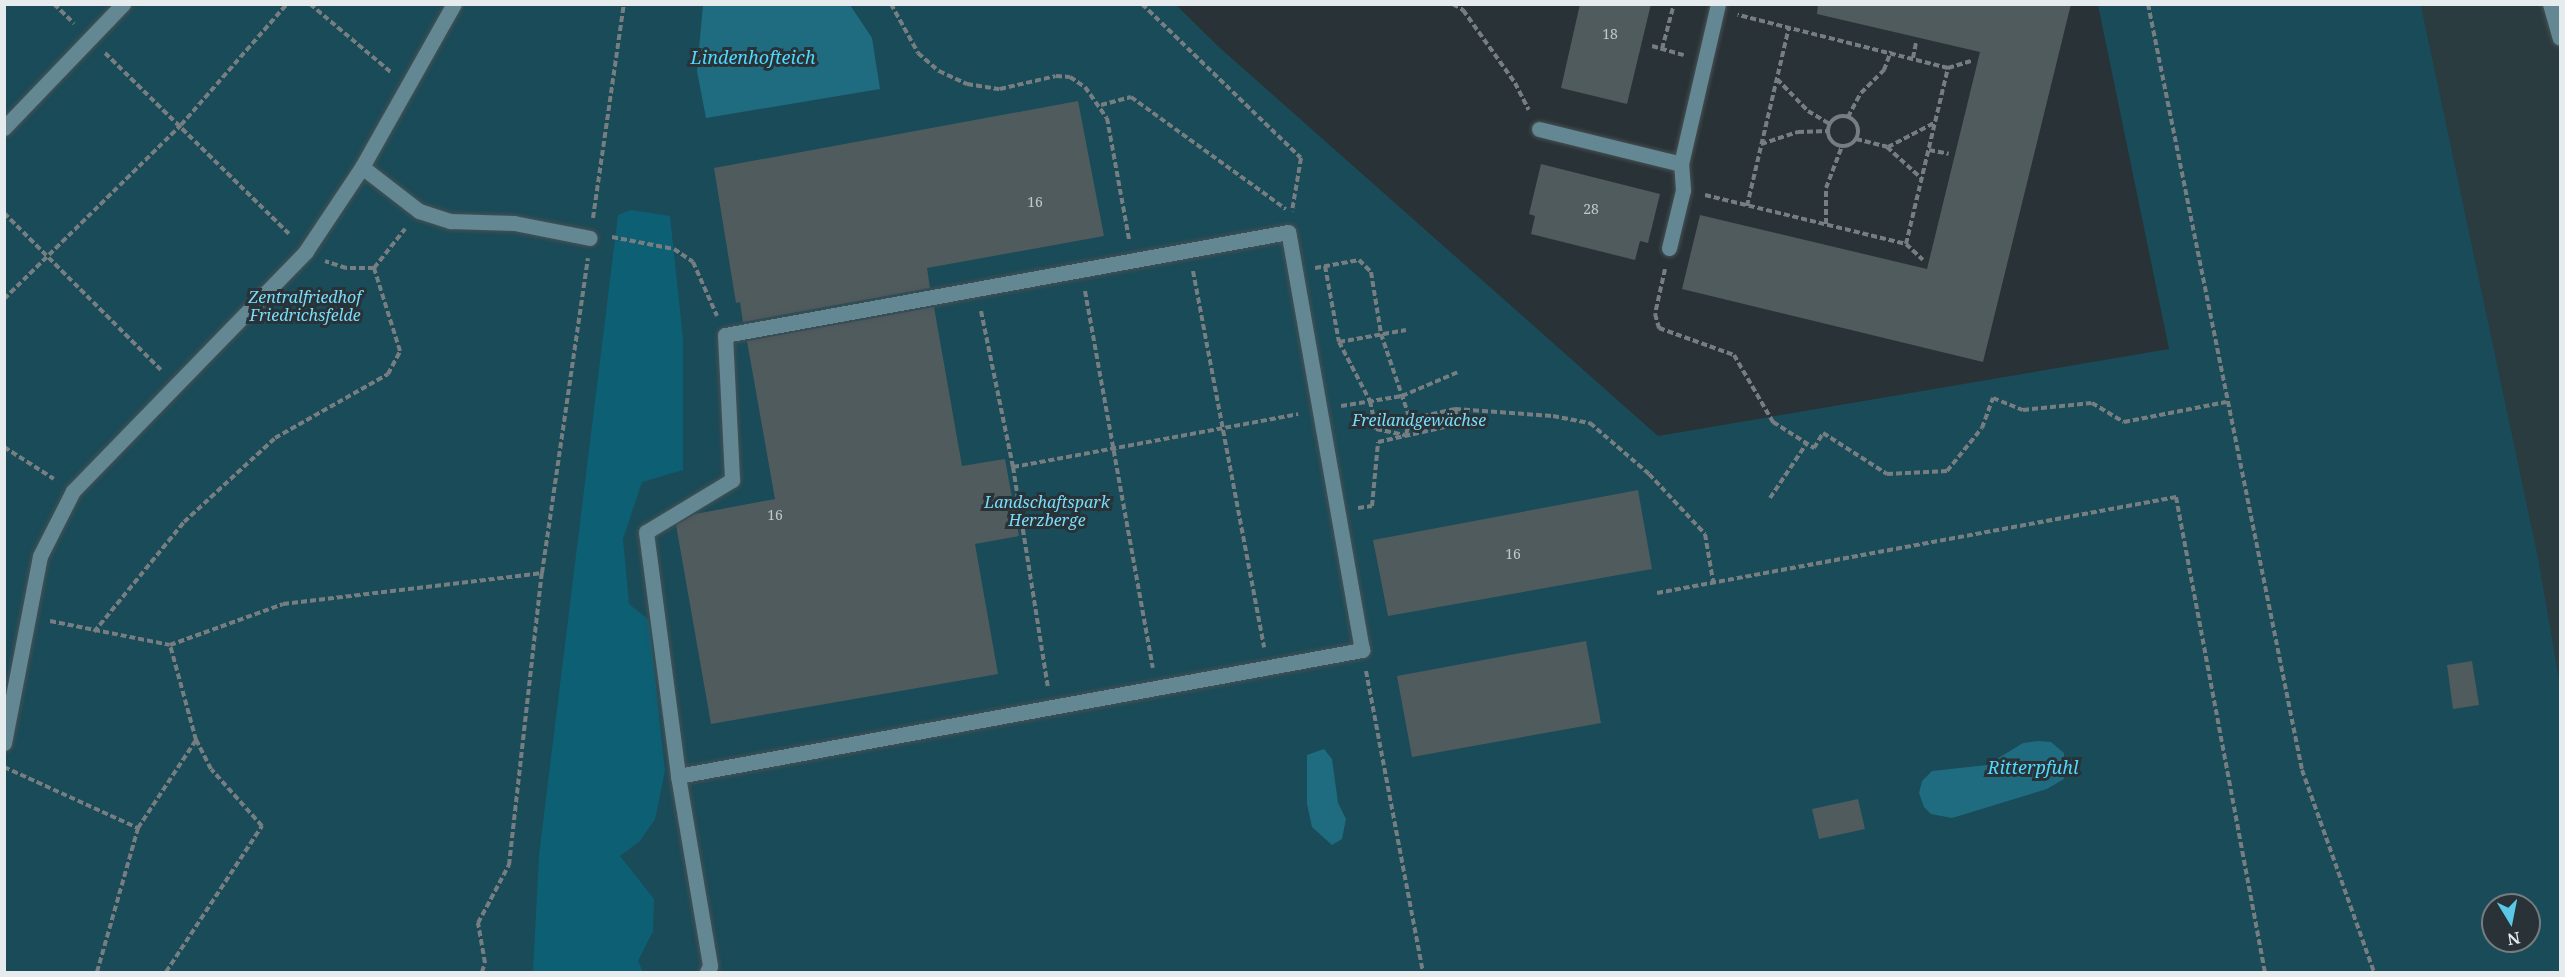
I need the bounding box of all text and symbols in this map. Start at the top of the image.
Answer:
house number: 18 [1602,26,1618,42]
water label: Lindenhofteich [691,46,815,68]
house number: 16 [1027,194,1043,210]
house number: 28 [1583,201,1599,217]
park label: Zentralfriedhof Friedrichsfelde [249,287,361,325]
park label: Freilandgewächse [1352,410,1486,430]
park label: Landschaftspark Herzberge [984,492,1110,530]
house number: 16 [767,507,783,523]
house number: 16 [1505,546,1521,562]
water label: Ritterpfuhl [1987,756,2079,778]
north arrow [2481,893,2541,953]
text: N [2506,927,2522,951]

